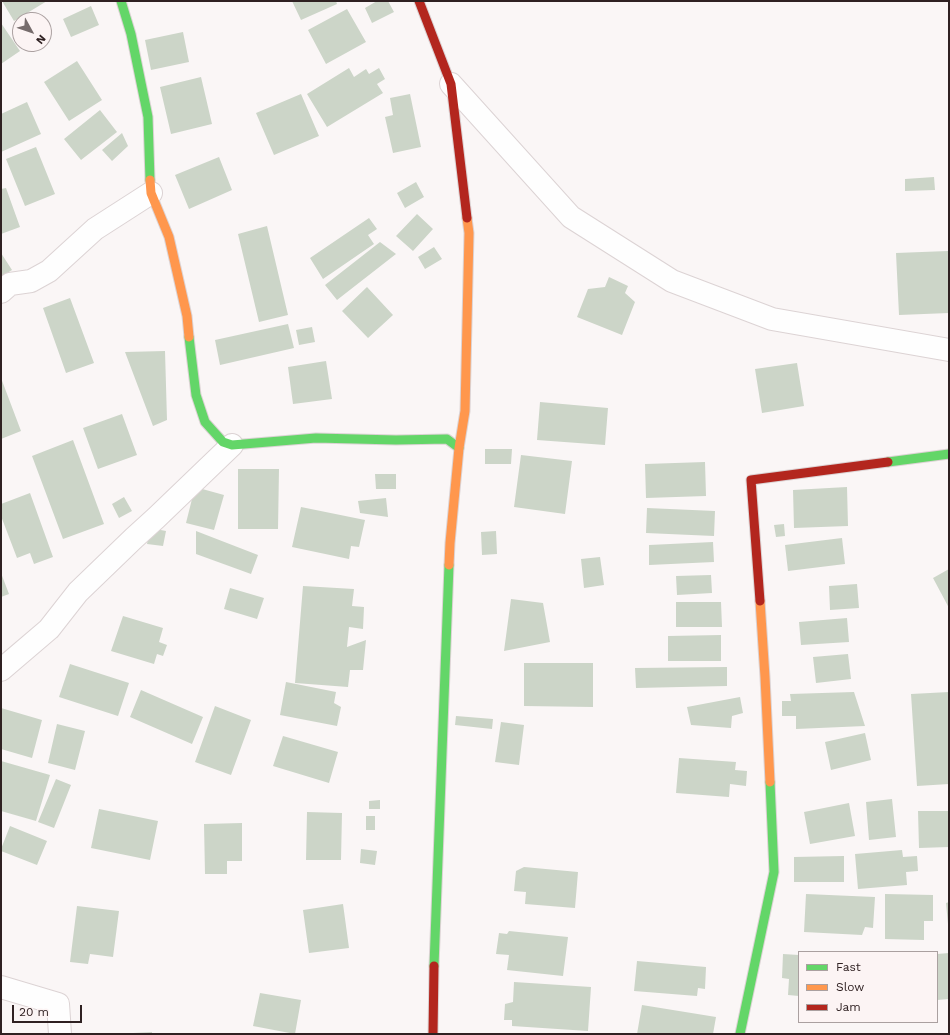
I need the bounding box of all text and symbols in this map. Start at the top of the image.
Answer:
north arrow [12,12,52,52]
text: N [33,32,48,47]
legend [798,951,938,1023]
text: Fast [836,960,861,974]
text: Slow [836,980,864,994]
scale bar [14,997,84,1023]
text: Jam [836,1000,861,1014]
text: 20 m [19,1005,49,1019]

